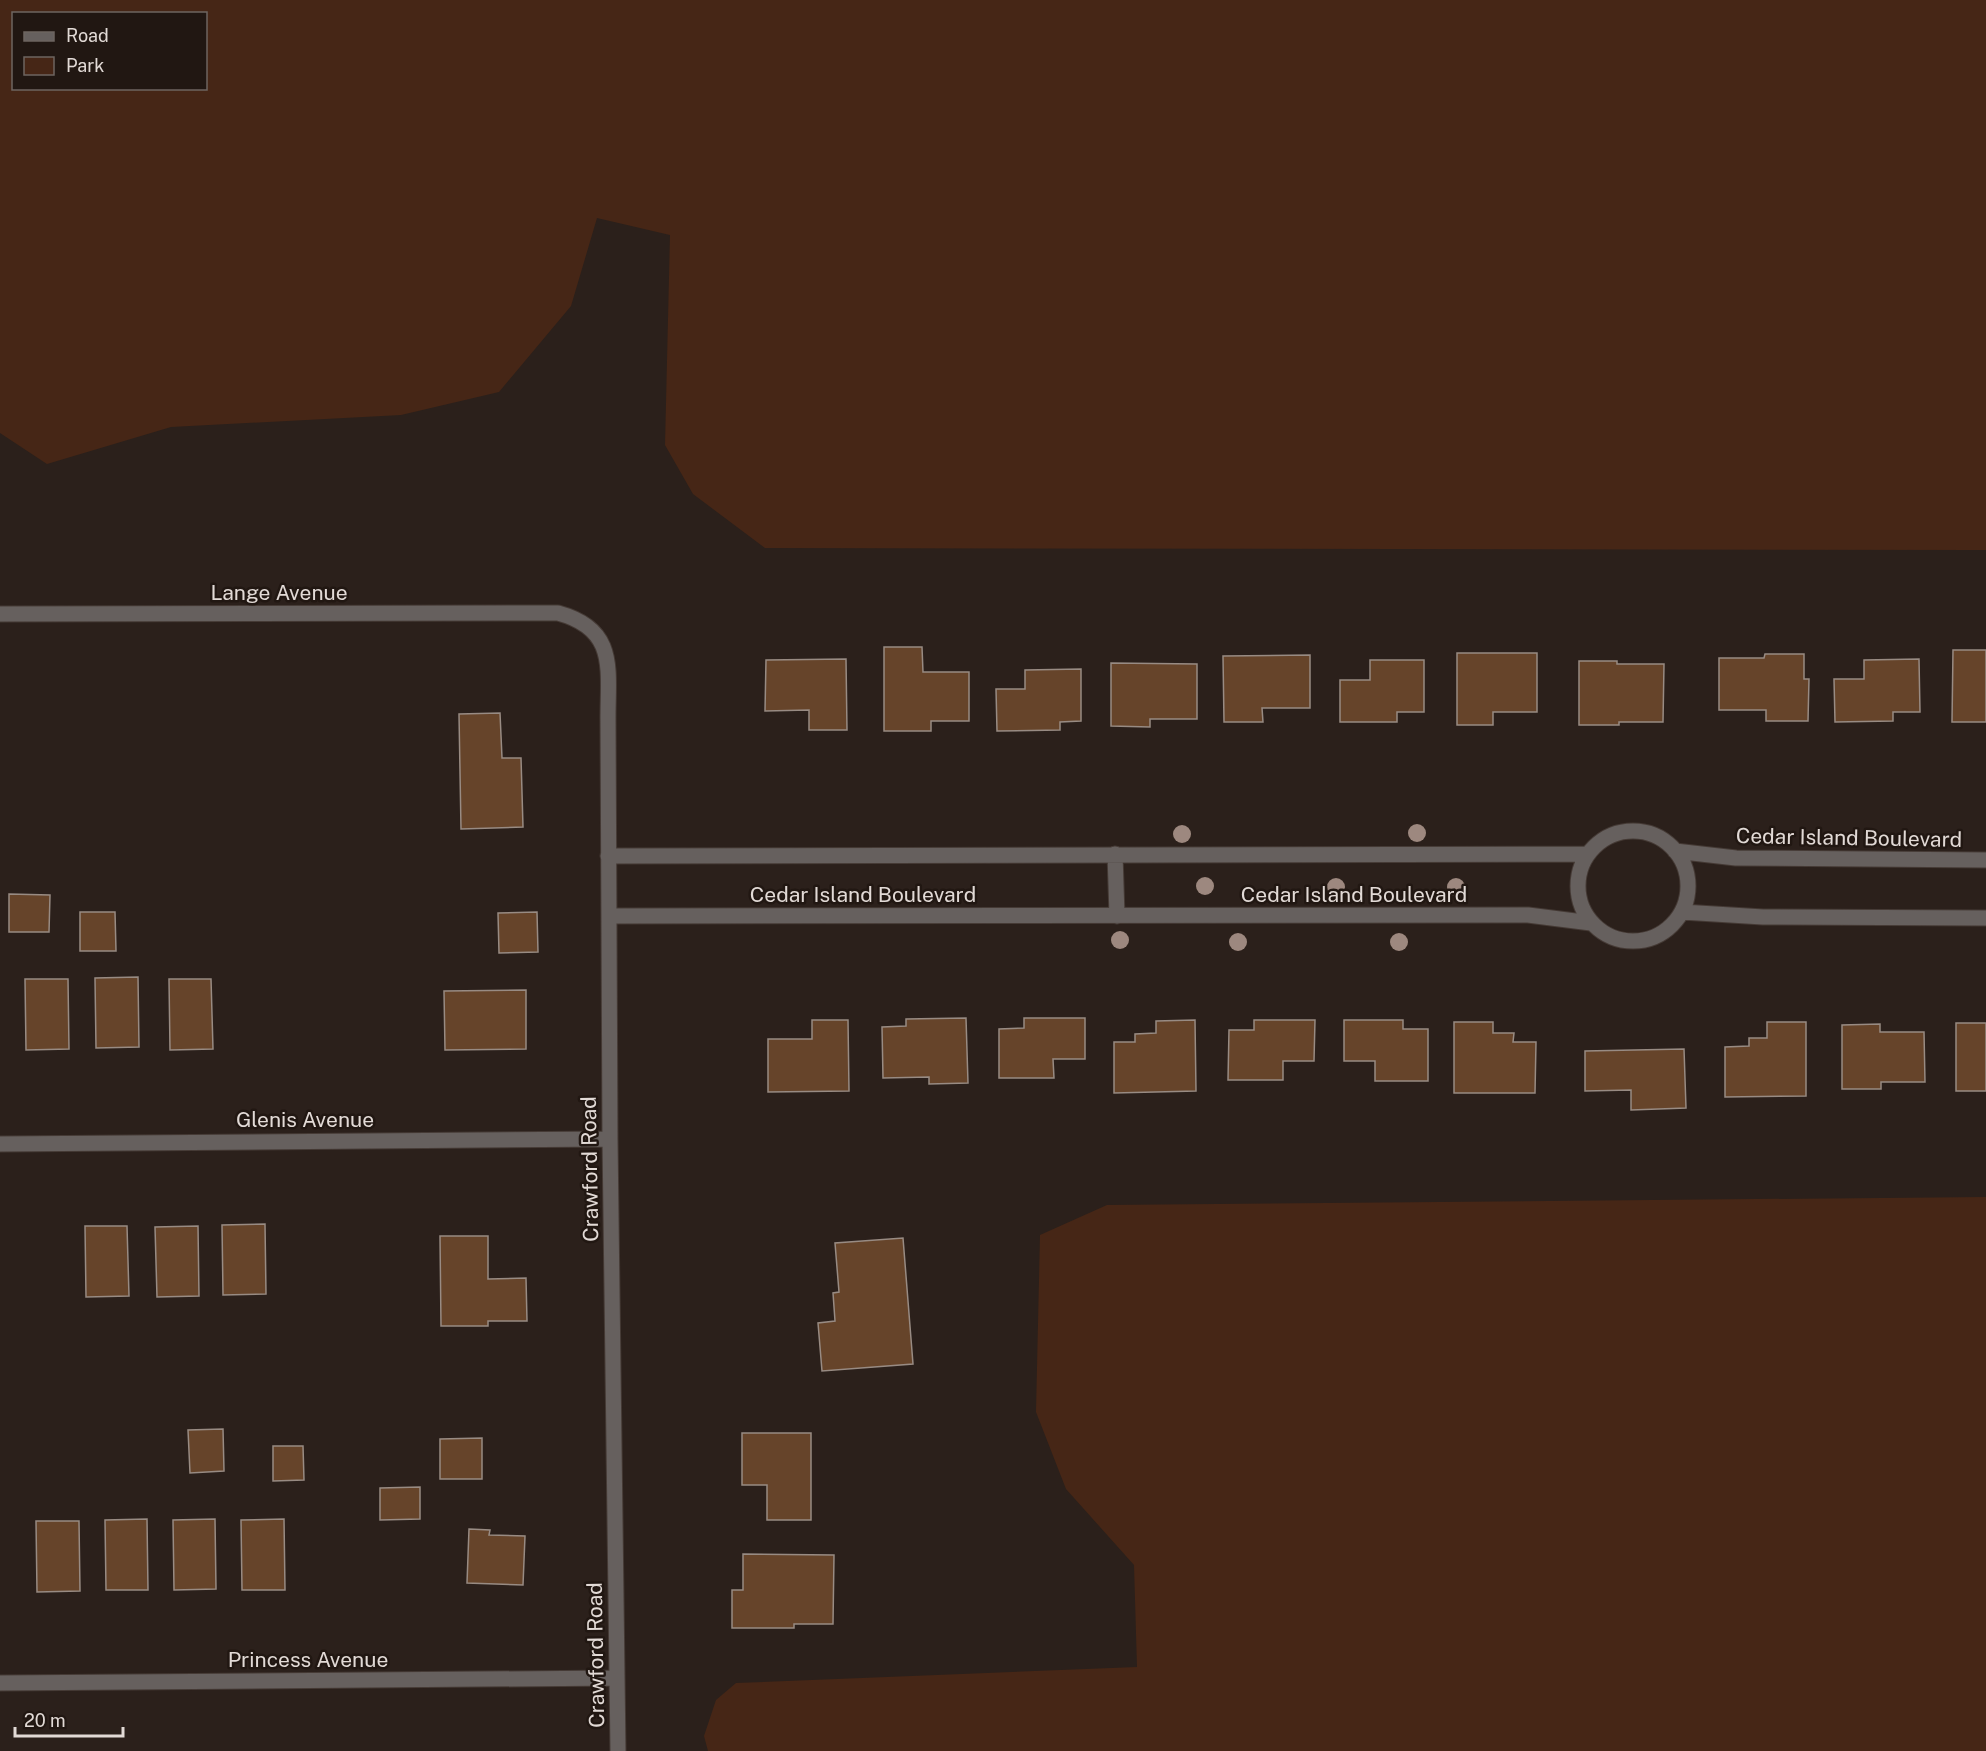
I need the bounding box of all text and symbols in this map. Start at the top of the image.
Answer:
legend [12,12,207,90]
text: Road [66,25,109,46]
text: Park [66,55,104,76]
street label: Lange Avenue [210,580,348,605]
street label: Cedar Island Boulevard [1736,823,1962,852]
street label: Cedar Island Boulevard [750,882,976,907]
street label: Cedar Island Boulevard [1241,882,1467,907]
street label: Crawford Road [576,1096,603,1242]
street label: Glenis Avenue [236,1107,374,1132]
street label: Crawford Road [582,1582,609,1728]
street label: Princess Avenue [228,1647,388,1672]
scale bar [15,1700,123,1738]
text: 20 m [24,1710,66,1731]

